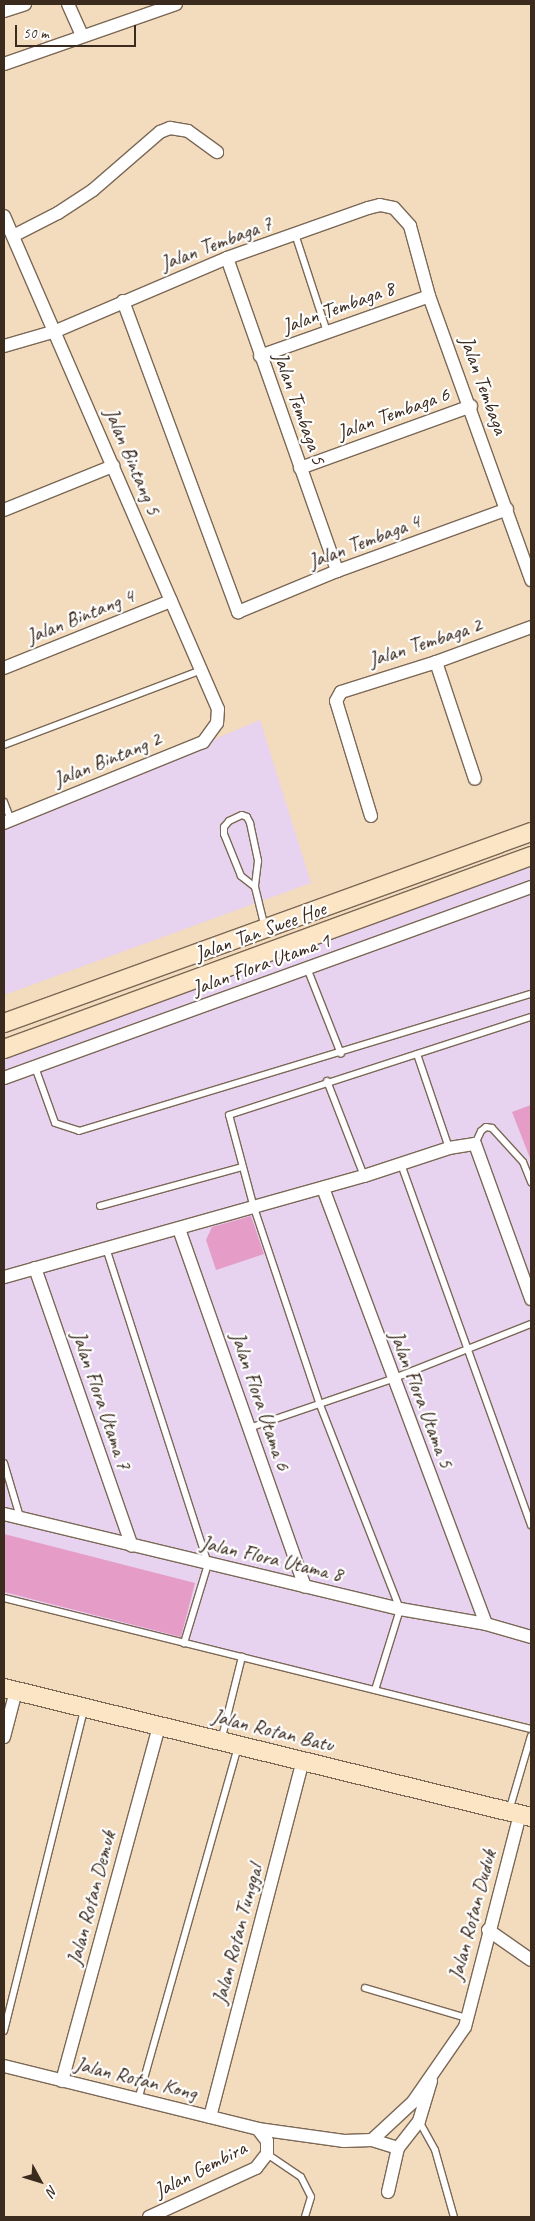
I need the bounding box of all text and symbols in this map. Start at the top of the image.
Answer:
scale bar [18,15,139,47]
text: 50 m [23,24,49,43]
street label: Jalan Tembaga 7 [157,210,275,276]
street label: Jalan Tembaga 8 [279,275,397,339]
street label: Jalan Tembaga [455,333,513,437]
street label: Jalan Tembaga 5 [268,349,332,467]
street label: Jalan Tembaga 6 [334,381,452,445]
street label: Jalan Bintang 5 [99,404,167,518]
street label: Jalan Tembaga 4 [305,508,423,574]
street label: Jalan Bintang 4 [23,583,137,649]
street label: Jalan Tembaga 2 [366,612,484,672]
street label: Jalan Bintang 2 [50,726,164,792]
street label: Jalan Tan Swee Hoe [191,895,329,967]
street label: Jalan Flora Utama 1 [188,927,334,1001]
street label: Jalan Flora Utama 7 [66,1326,138,1474]
street label: Jalan Flora Utama 5 [384,1326,460,1472]
street label: Jalan Flora Utama 6 [225,1327,297,1475]
street label: Jalan Flora Utama 8 [198,1529,346,1587]
street label: Jalan Rotan Batu [209,1703,337,1757]
street label: Jalan Rotan Demuk [61,1829,121,1967]
street label: Jalan Rotan Duduk [443,1847,501,1983]
street label: Jalan Rotan Tunggal [206,1862,268,2006]
street label: Jalan Rotan Kong [73,2051,199,2105]
street label: Jalan Gembira [150,2135,250,2203]
north arrow [15,2156,65,2206]
text: N [43,2182,61,2199]

